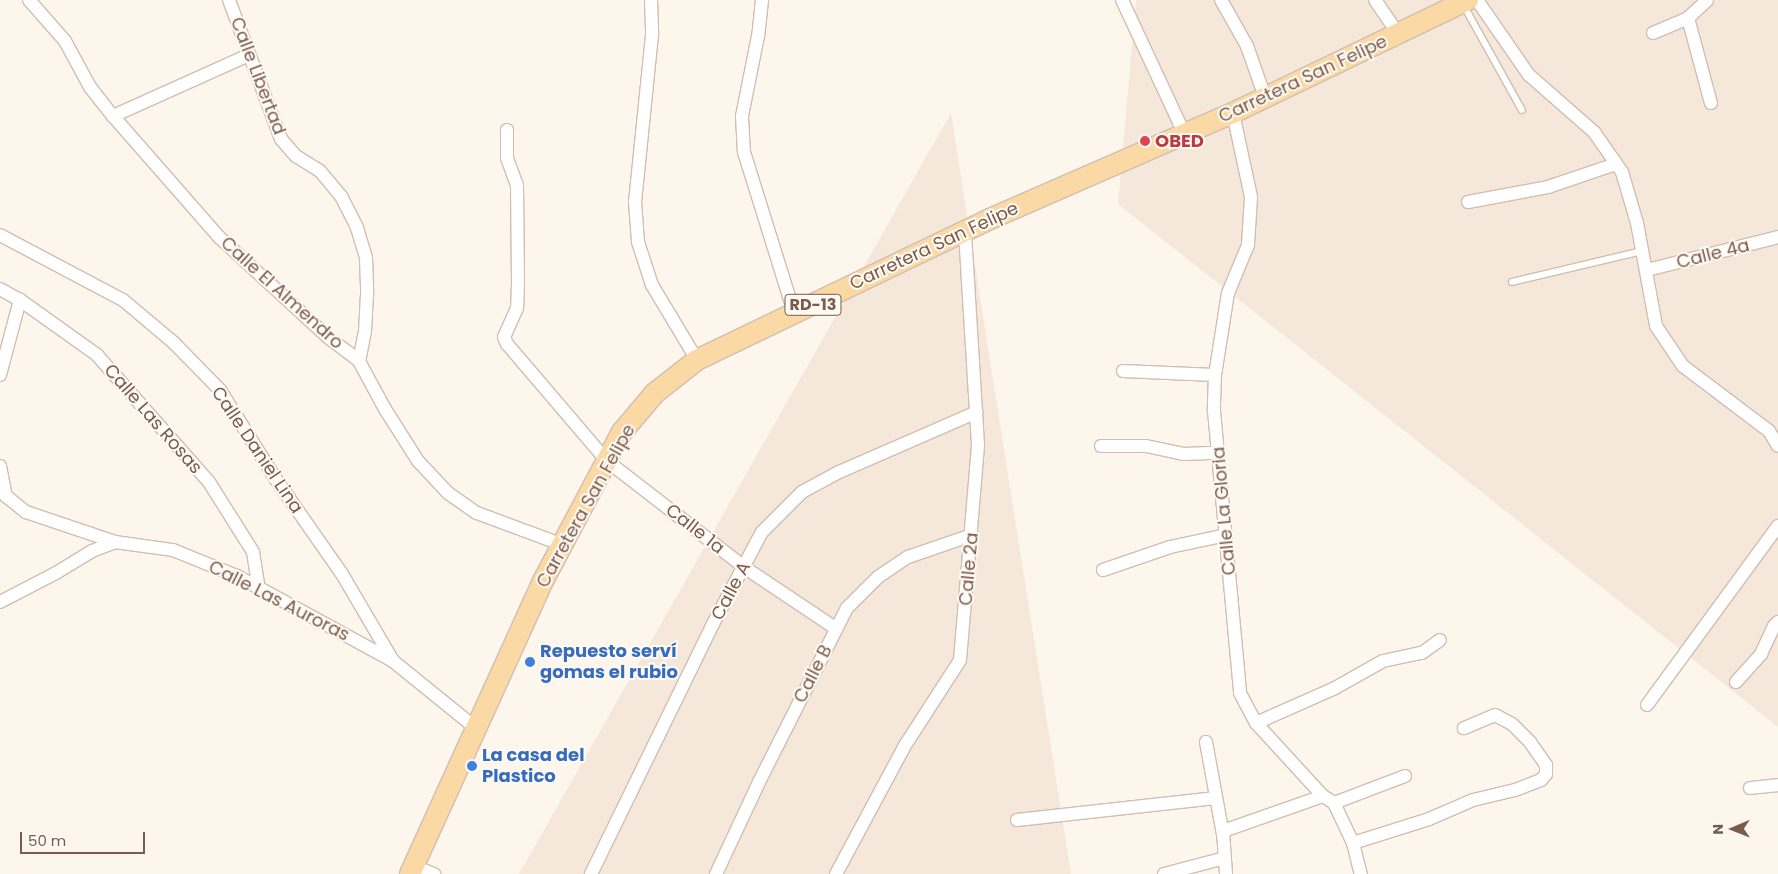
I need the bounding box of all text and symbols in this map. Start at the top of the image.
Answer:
street label: Calle Libertad [226,14,290,138]
street label: Carretera San Felipe [1215,30,1391,128]
place label: OBED [1155,130,1204,152]
marker: OBED [1139,135,1151,147]
street label: Carretera San Felipe [846,197,1022,295]
street label: Calle El Almendro [216,232,348,354]
street label: Calle 4a [1674,235,1752,273]
road number: RD-13 [784,292,842,318]
street label: Calle Las Rosas [99,360,207,478]
street label: Calle Daniel Lina [207,383,307,517]
street label: Carretera San Felipe [532,421,640,591]
street label: Calle La Gloria [1208,446,1240,576]
street label: Calle 1a [661,499,729,559]
street label: Calle 2a [955,531,983,607]
street label: Calle Las Auroras [205,556,353,646]
street label: Calle A [707,558,755,624]
place label: Repuesto serví gomas el rubio [540,641,678,684]
street label: Calle B [789,642,837,706]
marker: Repuesto serví gomas el rubio [524,656,536,668]
place label: La casa del Plastico [482,745,584,788]
marker: La casa del Plastico [466,760,478,772]
north arrow [1708,804,1758,854]
scale bar [22,822,148,854]
text: N [1708,824,1728,835]
text: 50 m [28,830,66,851]

